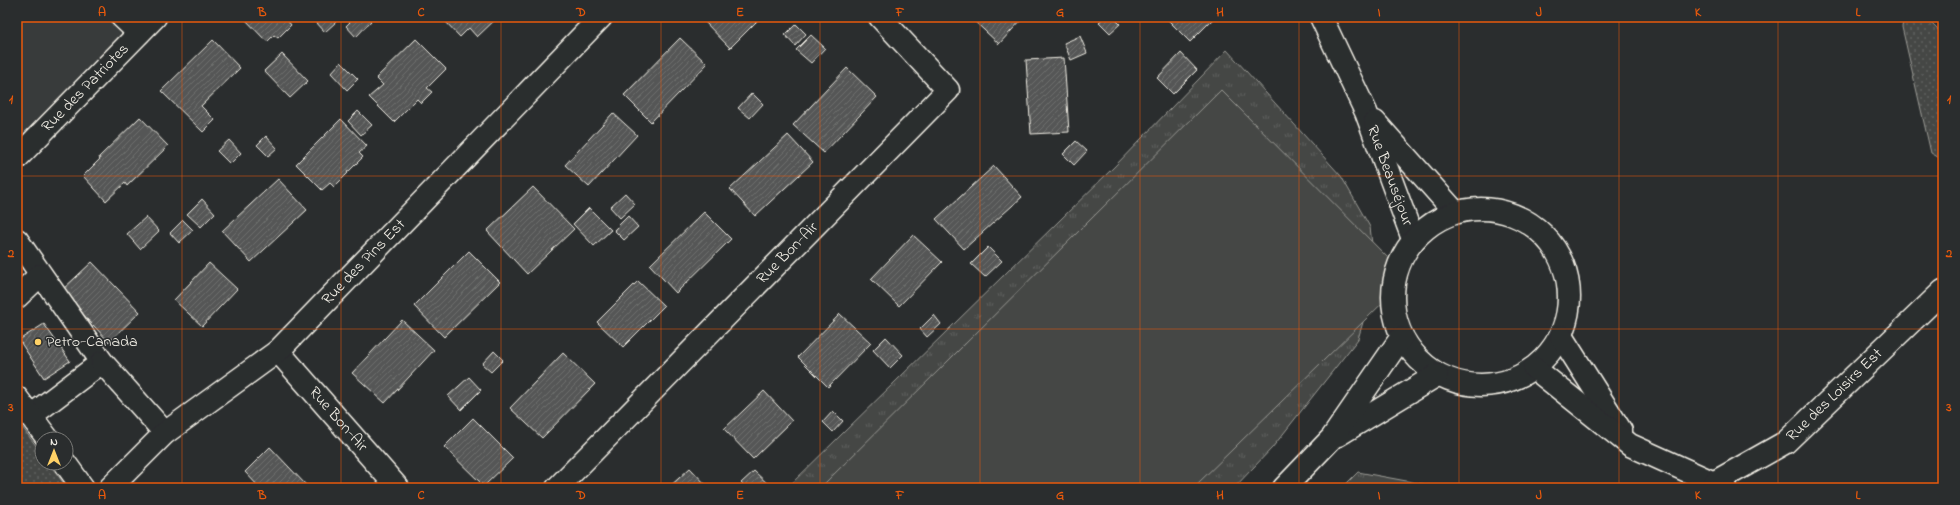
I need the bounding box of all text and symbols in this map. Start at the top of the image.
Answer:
text: A [98,3,106,22]
text: B [257,3,267,22]
text: C [417,3,425,22]
text: D [575,3,586,22]
text: E [736,3,744,22]
text: F [895,3,905,22]
text: G [1056,3,1064,22]
text: H [1216,3,1224,22]
text: I [1377,3,1381,22]
text: J [1536,3,1542,22]
text: K [1695,3,1702,22]
text: L [1856,3,1862,22]
street label: Rue des Patriotes [36,38,135,138]
text: 1 [9,90,14,109]
text: 1 [1947,90,1952,109]
street label: Rue Beauséjour [1360,122,1419,229]
street label: Rue des Pins Est [316,213,412,311]
street label: Rue Bon-Air [751,216,824,290]
text: 2 [7,244,15,263]
text: 2 [1945,244,1953,263]
place label: Petro-Canada [46,330,138,354]
marker: Petro-Canada [33,337,43,347]
street label: Rue des Loisirs Est [1781,342,1889,448]
street label: Rue Bon-Air [303,381,373,457]
text: 3 [7,398,14,417]
text: 3 [1945,398,1952,417]
north arrow [34,431,74,471]
text: N [50,434,58,450]
text: A [98,486,106,505]
text: B [257,486,267,505]
text: C [417,486,425,505]
text: D [575,486,586,505]
text: E [736,486,744,505]
text: F [895,486,905,505]
text: G [1056,486,1064,505]
text: H [1216,486,1224,505]
text: I [1377,486,1381,505]
text: J [1536,486,1542,505]
text: K [1695,486,1702,505]
text: L [1856,486,1862,505]

